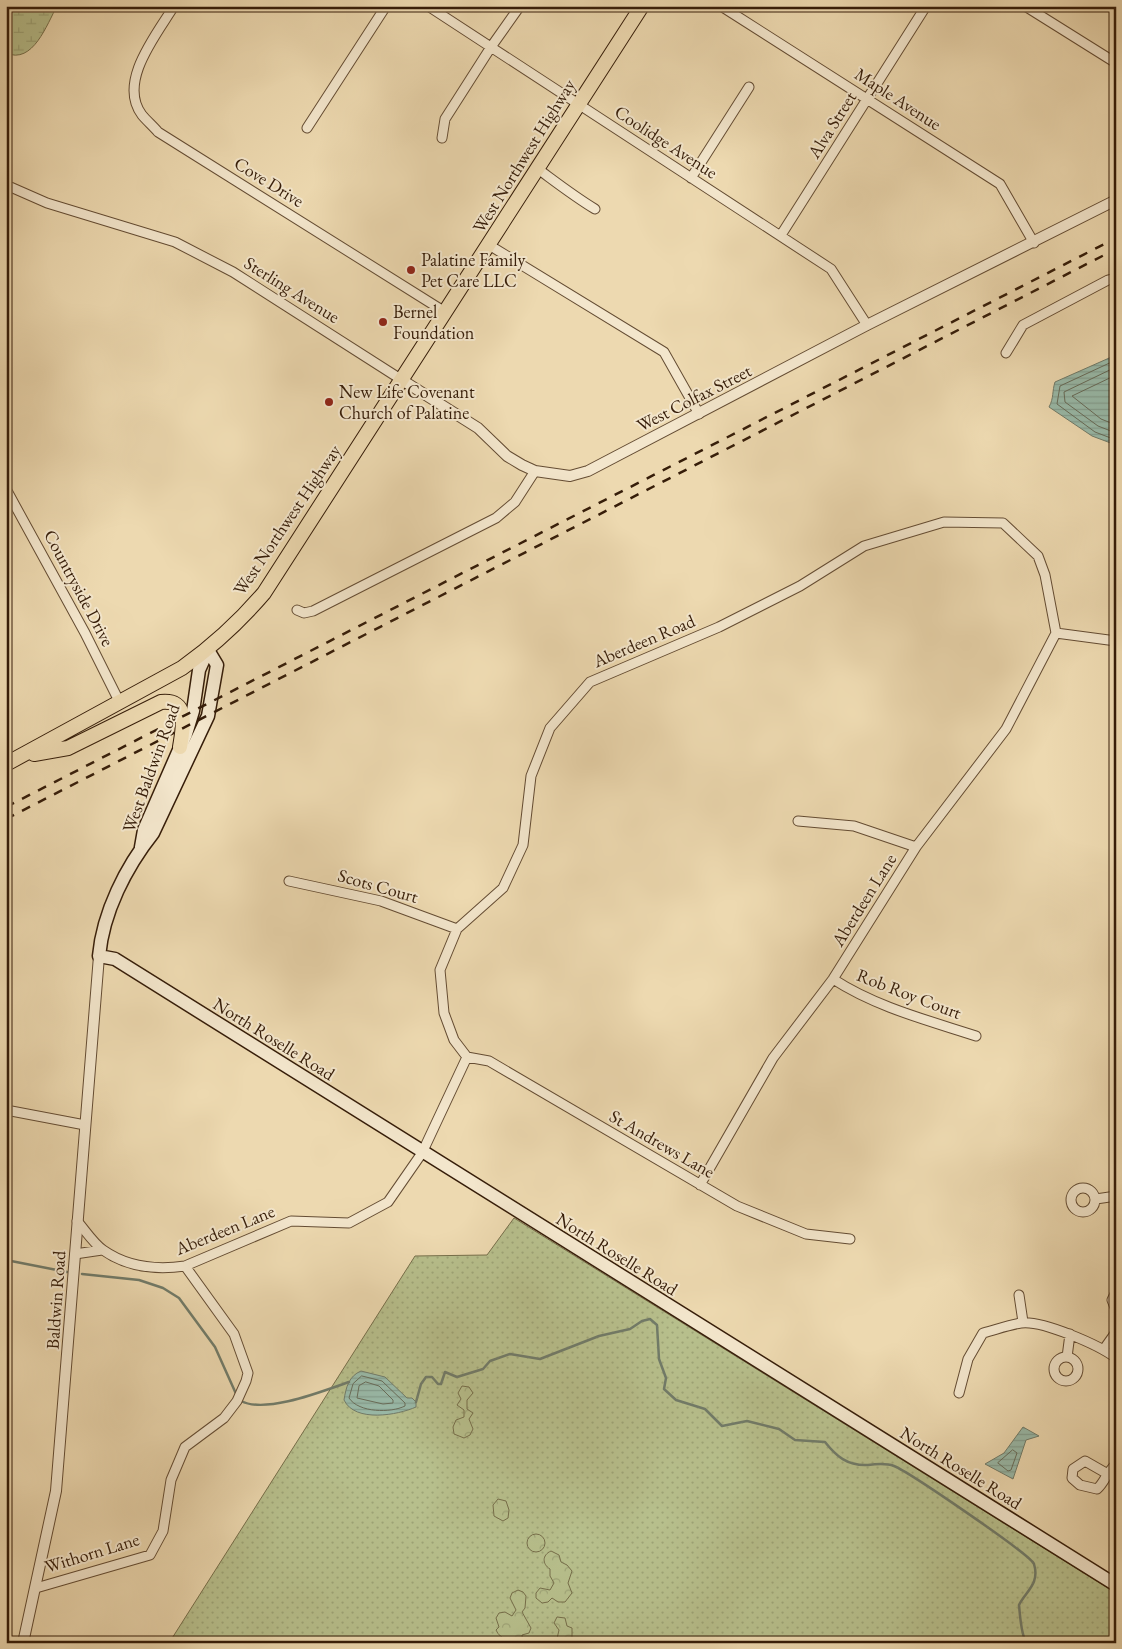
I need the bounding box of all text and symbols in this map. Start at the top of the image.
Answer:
street label: Maple Avenue [851,62,946,135]
street label: West Northwest Highway [467,75,580,237]
street label: Alva Street [801,87,861,163]
street label: Coolidge Avenue [610,100,722,183]
street label: Cove Drive [230,151,308,212]
place label: Palatine Family Pet Care LLC [421,248,525,292]
street label: Sterling Avenue [240,251,344,328]
marker: Palatine Family Pet Care LLC [405,264,417,276]
place label: Bernel Foundation [393,300,475,344]
marker: Bernel Foundation [377,316,389,328]
street label: West Colfax Street [632,359,755,436]
place label: New Life Covenant Church of Palatine [339,380,475,424]
marker: New Life Covenant Church of Palatine [323,396,335,408]
street label: West Northwest Highway [228,440,346,600]
street label: Countryside Drive [39,526,120,650]
street label: Aberdeen Road [588,608,699,673]
street label: West Baldwin Road [117,699,185,835]
street label: Aberdeen Lane [825,849,901,951]
street label: Scots Court [335,863,421,908]
street label: Rob Roy Court [854,963,965,1024]
street label: North Roselle Road [209,992,340,1086]
street label: St Andrews Lane [606,1104,719,1183]
street label: Aberdeen Lane [171,1199,278,1260]
street label: North Roselle Road [552,1207,683,1301]
street label: Baldwin Road [41,1249,70,1350]
street label: North Roselle Road [896,1421,1027,1515]
street label: Withorn Lane [42,1527,142,1578]

